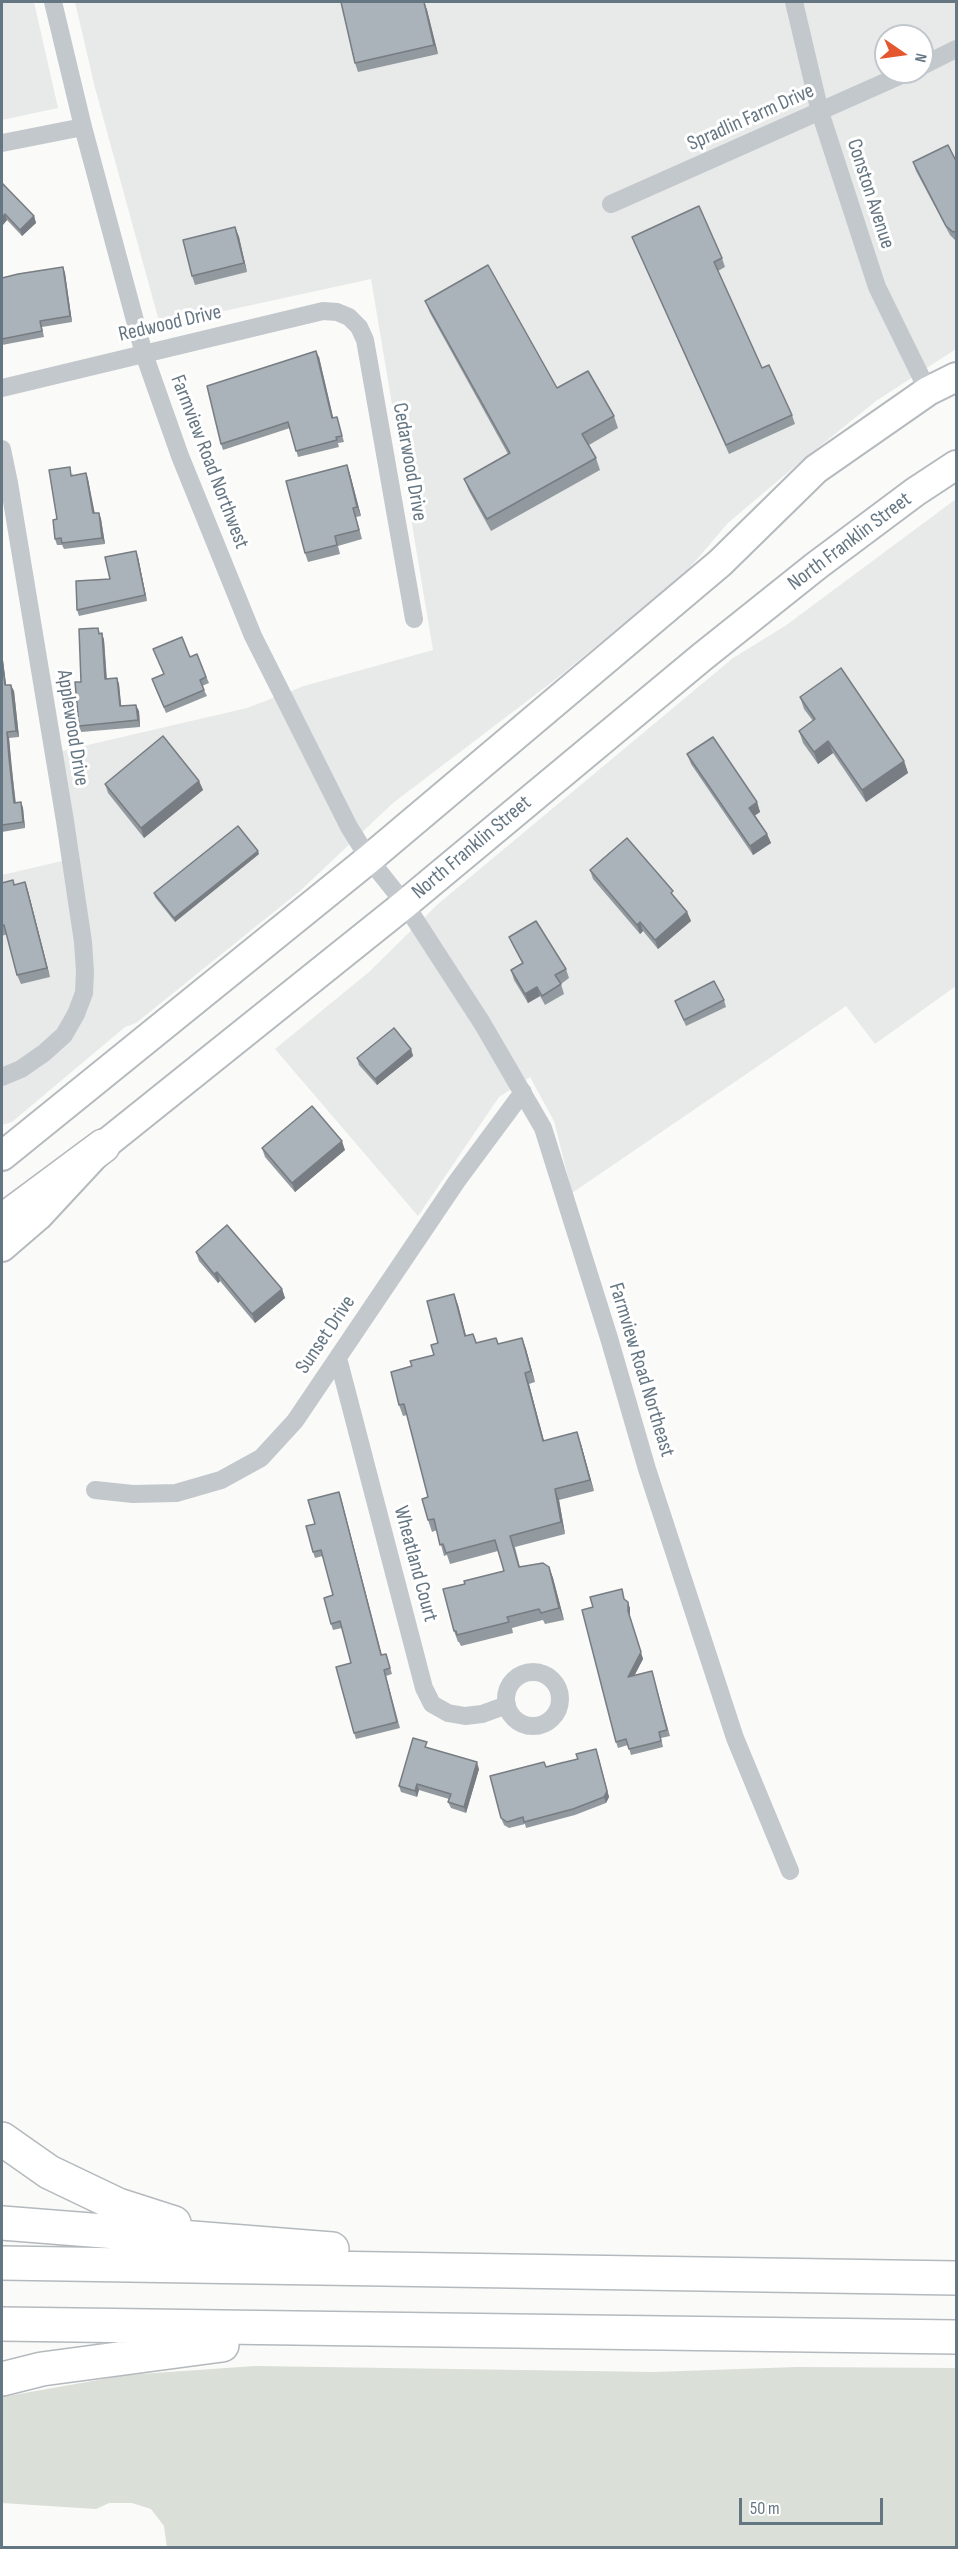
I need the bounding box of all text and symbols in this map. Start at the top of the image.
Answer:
north arrow [874,24,934,84]
text: N [910,51,930,64]
street label: Spradlin Farm Drive [684,79,818,157]
street label: Conston Avenue [840,136,900,252]
street label: Redwood Drive [116,300,224,348]
street label: Farmview Road Northwest [164,372,254,552]
street label: Cedarwood Drive [386,401,432,523]
street label: North Franklin Street [783,487,917,597]
street label: Applewood Drive [50,668,94,788]
street label: North Franklin Street [407,791,537,905]
street label: Farmview Road Northeast [603,1280,679,1460]
street label: Sunset Drive [291,1291,361,1379]
street label: Wheatland Court [387,1503,443,1625]
scale bar [742,2486,886,2524]
text: 50 m [750,2498,780,2519]

